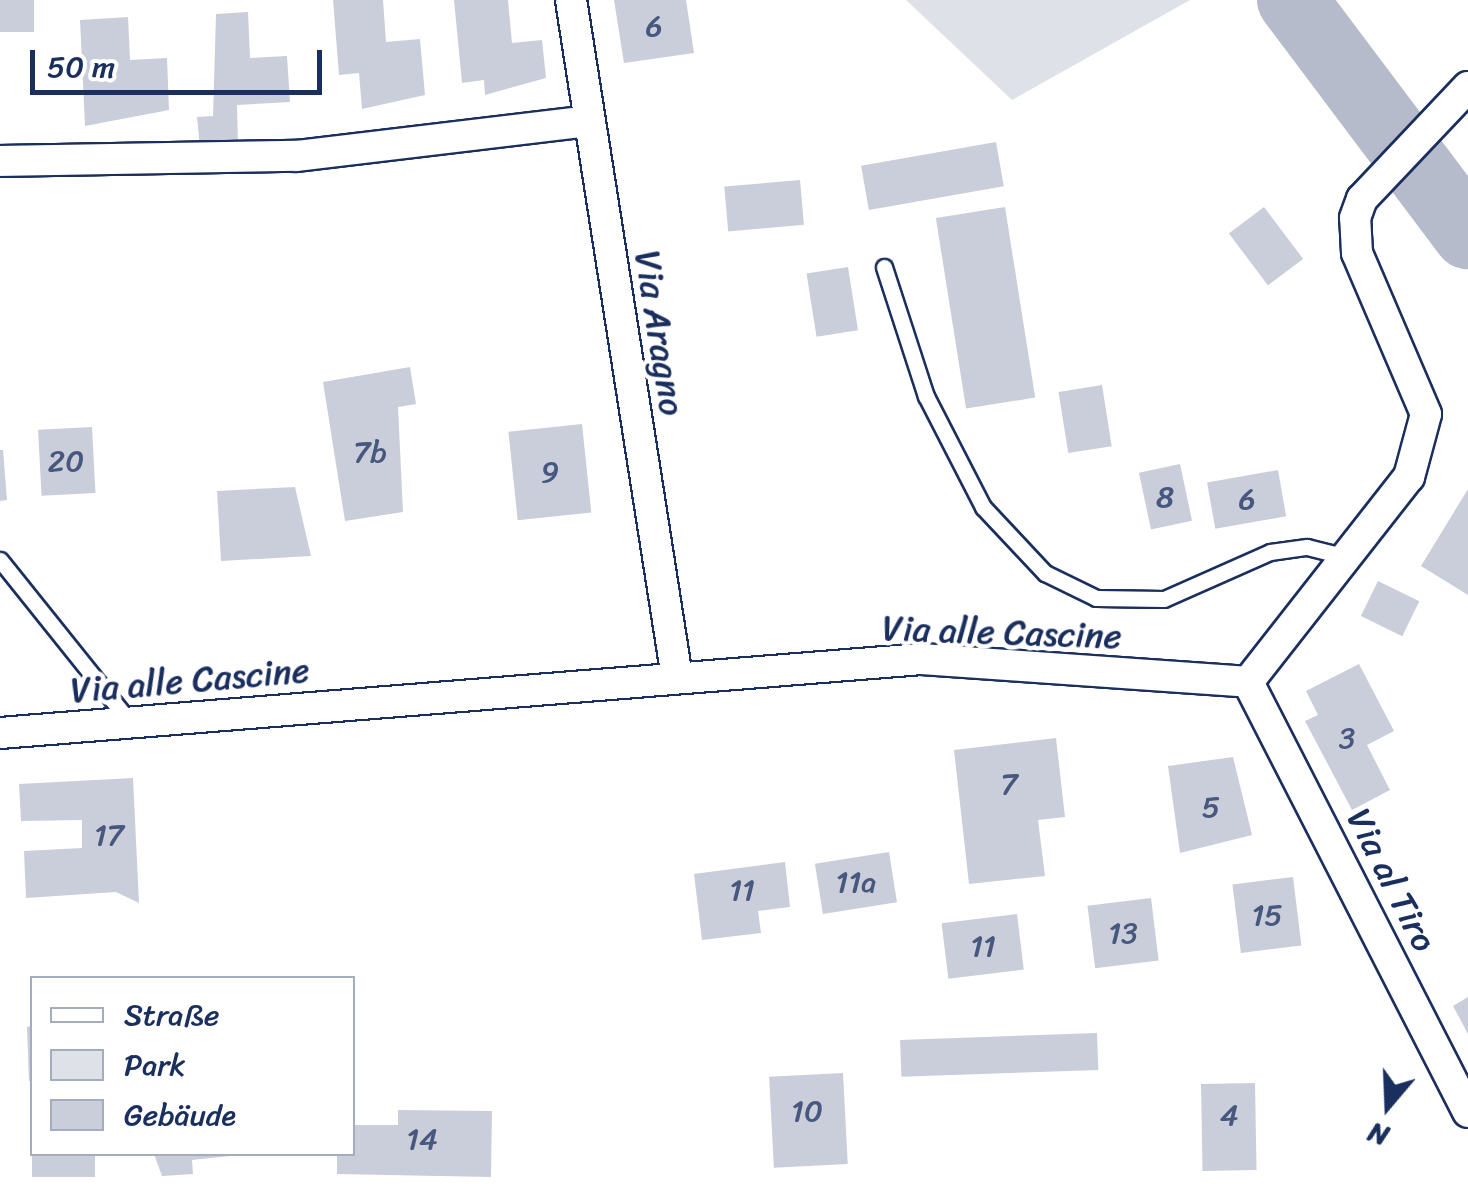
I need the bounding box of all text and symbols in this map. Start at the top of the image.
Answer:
house number: 6 [645,8,663,44]
scale bar [35,30,328,92]
text: 50 m [47,40,115,94]
street label: Via Aragno [626,248,694,418]
house number: 7b [353,434,387,470]
house number: 20 [48,443,84,479]
house number: 9 [541,454,559,490]
house number: 8 [1156,479,1174,515]
house number: 6 [1238,481,1256,517]
street label: Via alle Cascine [881,607,1123,657]
street label: Via alle Cascine [69,649,311,711]
house number: 3 [1339,720,1355,756]
house number: 7 [1000,766,1018,802]
house number: 5 [1202,789,1220,825]
street label: Via al Tiro [1338,801,1446,959]
house number: 17 [94,817,124,853]
house number: 11a [836,864,876,900]
house number: 11 [729,872,755,908]
house number: 15 [1251,897,1283,933]
house number: 13 [1108,915,1138,951]
house number: 11 [970,928,996,964]
legend [30,976,355,1156]
text: Straße [124,988,219,1042]
text: Park [124,1038,186,1092]
north arrow [1338,1056,1438,1156]
text: Gebäude [124,1088,236,1142]
house number: 10 [791,1093,823,1129]
house number: 4 [1220,1097,1238,1133]
text: N [1361,1109,1395,1161]
house number: 14 [406,1121,438,1157]

